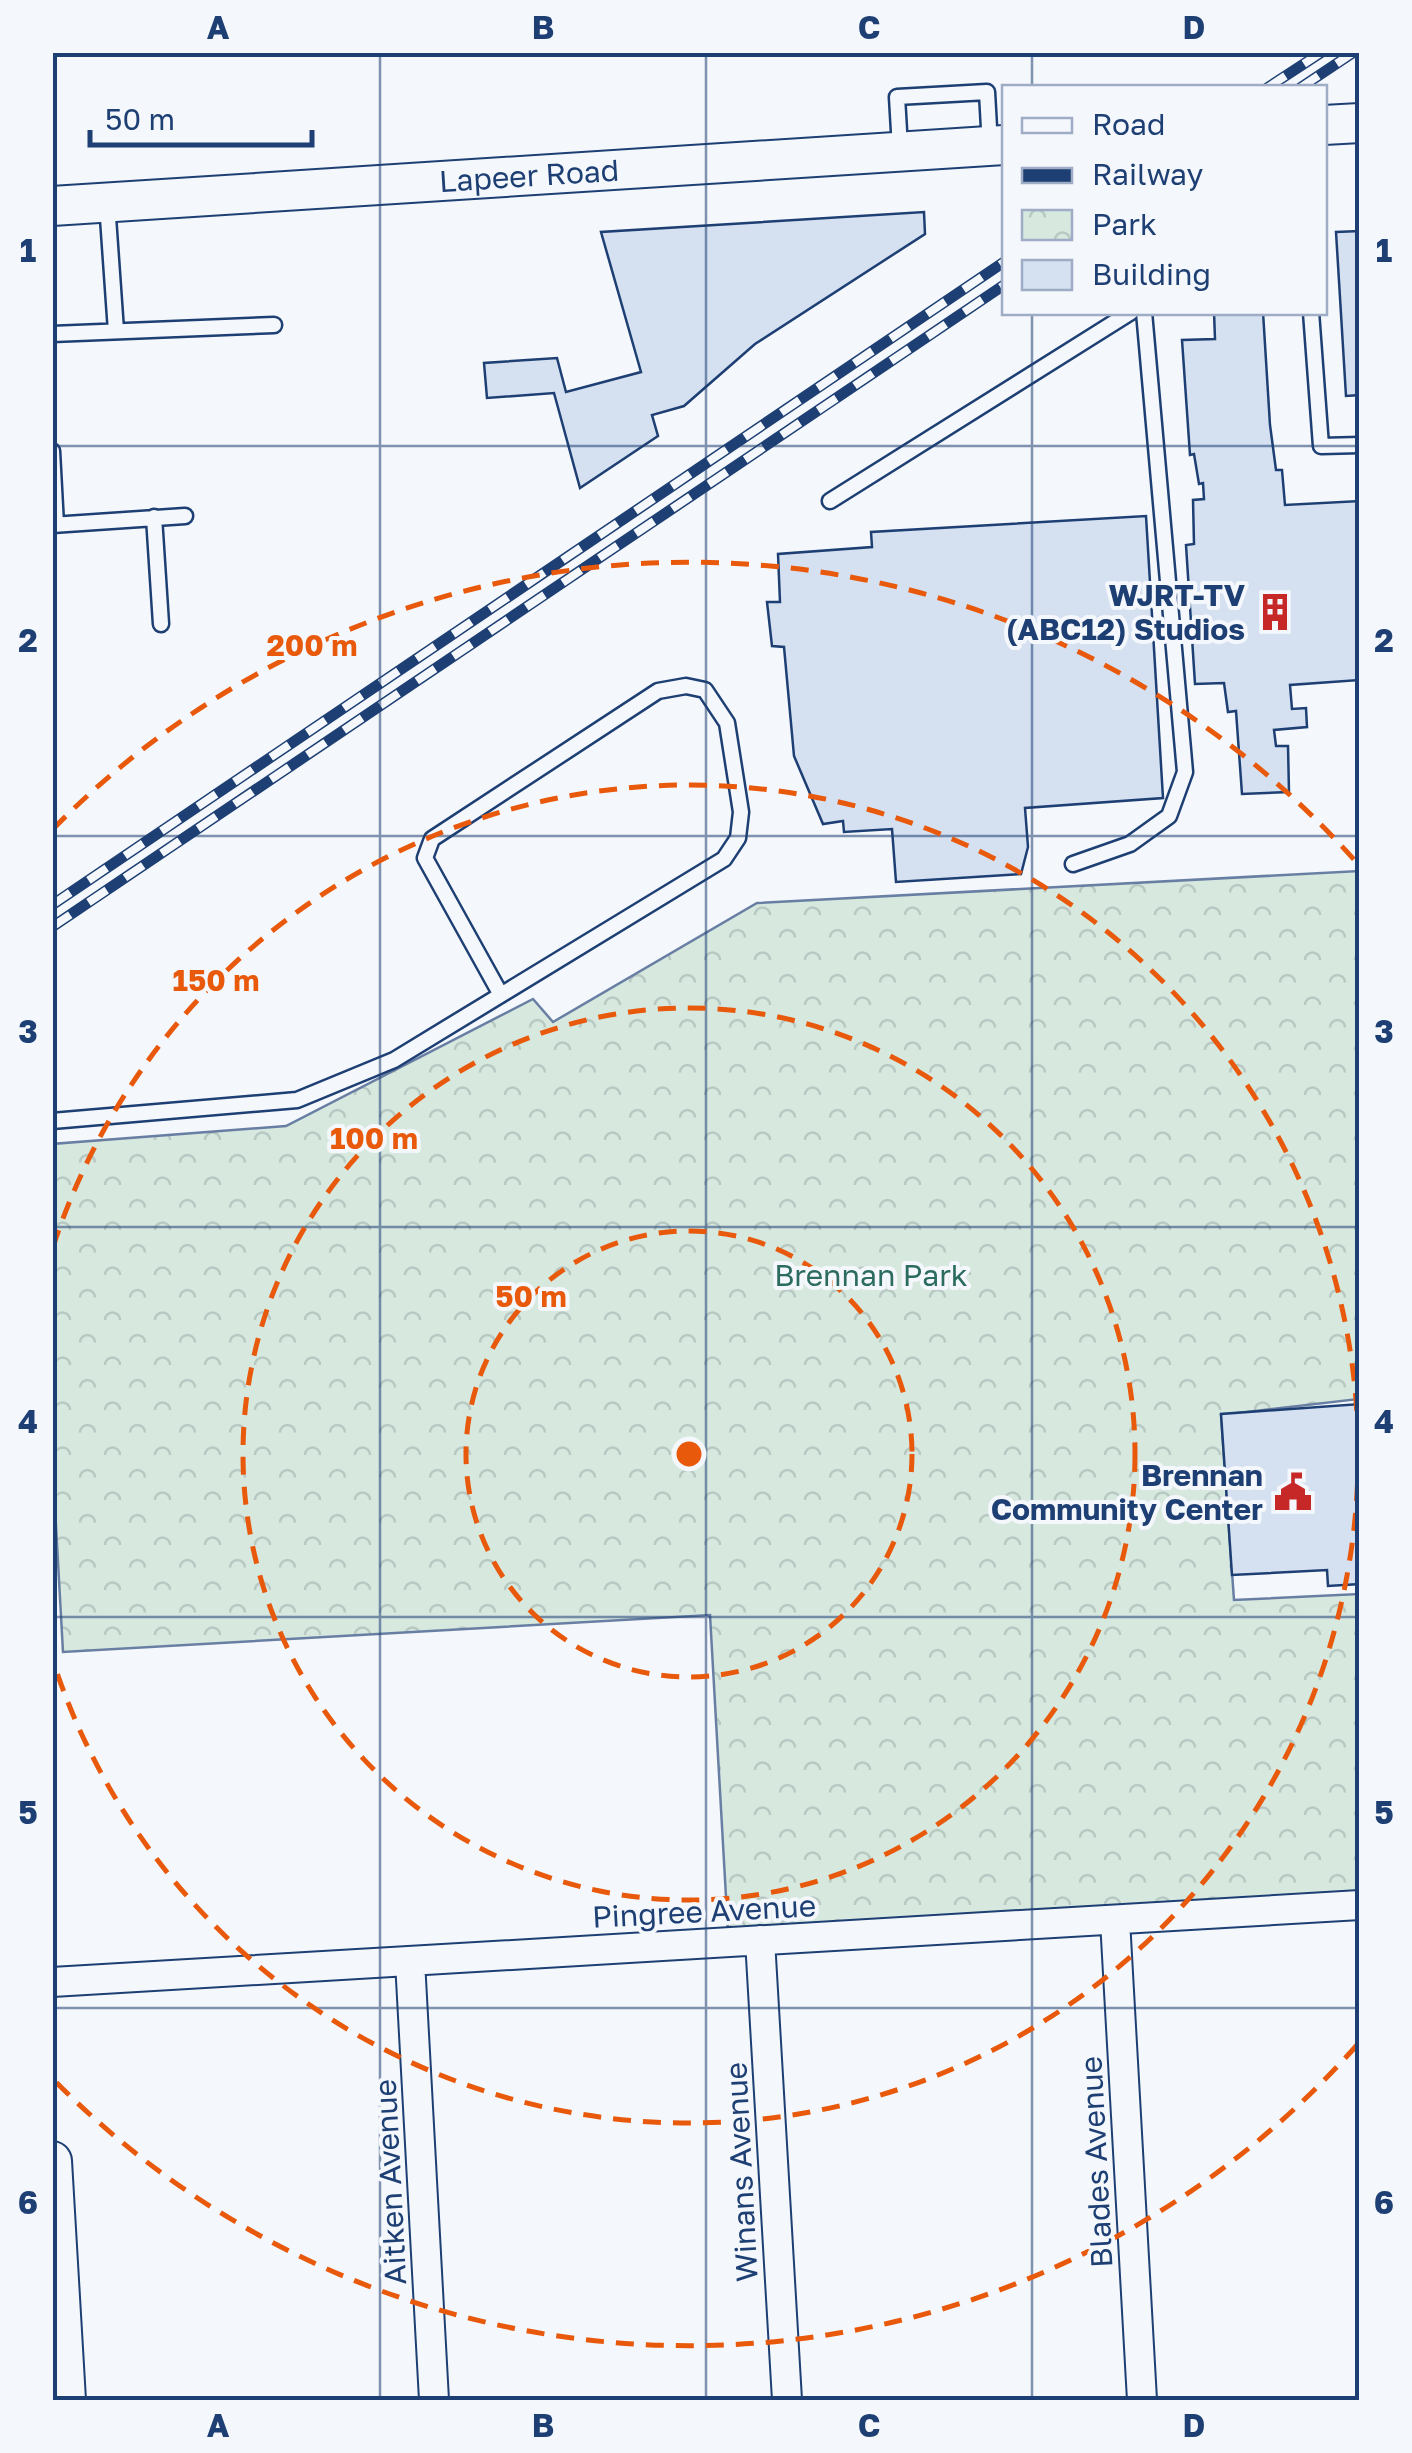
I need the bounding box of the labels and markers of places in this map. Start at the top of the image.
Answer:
place label: WJRT-TV (ABC12) Studios [1006,577,1245,647]
building icon: WJRT-TV (ABC12) Studios [1254,591,1296,633]
centre of rings [671,1436,707,1472]
place label: Brennan Community Center [991,1457,1263,1527]
public building icon: Brennan Community Center [1272,1471,1314,1513]

